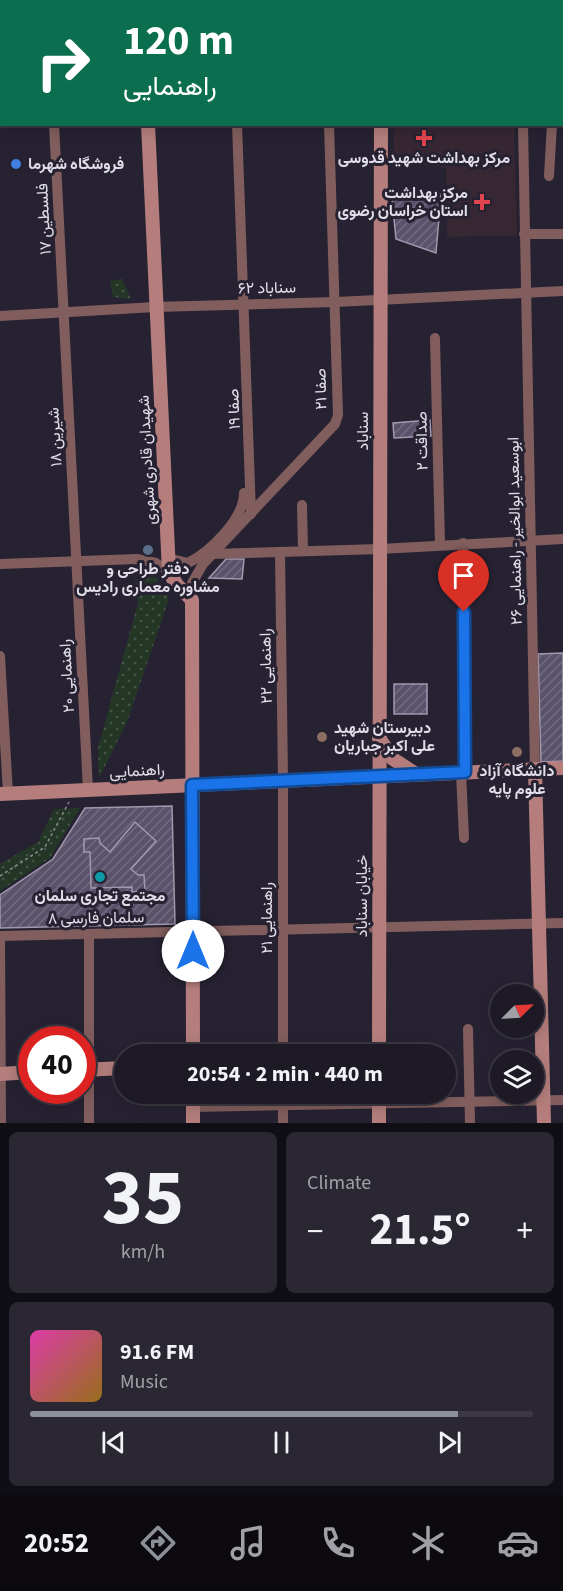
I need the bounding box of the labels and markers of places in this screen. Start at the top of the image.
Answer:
marker: مرکز بهداشت شهید قدوسی [415,129,433,147]
place label: مرکز بهداشت شهید قدوسی [338,147,510,169]
place label: فروشگاه شهرما [28,153,124,175]
marker: فروشگاه شهرما [9,157,23,171]
place label: مرکز بهداشت استان خراسان رضوی [338,182,468,222]
marker: مرکز بهداشت استان خراسان رضوی [473,193,491,211]
marker: دفتر طراحی و مشاوره معماری رادیس [141,543,155,557]
pin [438,550,489,612]
place label: دفتر طراحی و مشاوره معماری رادیس [76,558,220,598]
place label: دبیرستان شهید علی اکبر جباریان [334,717,435,757]
marker: دبیرستان شهید علی اکبر جباریان [315,730,329,744]
marker: دانشگاه آزاد علوم پایه [510,745,524,759]
place label: دانشگاه آزاد علوم پایه [480,760,554,800]
marker: مجتمع تجاری سلمان [93,870,107,884]
place label: مجتمع تجاری سلمان [35,885,166,907]

